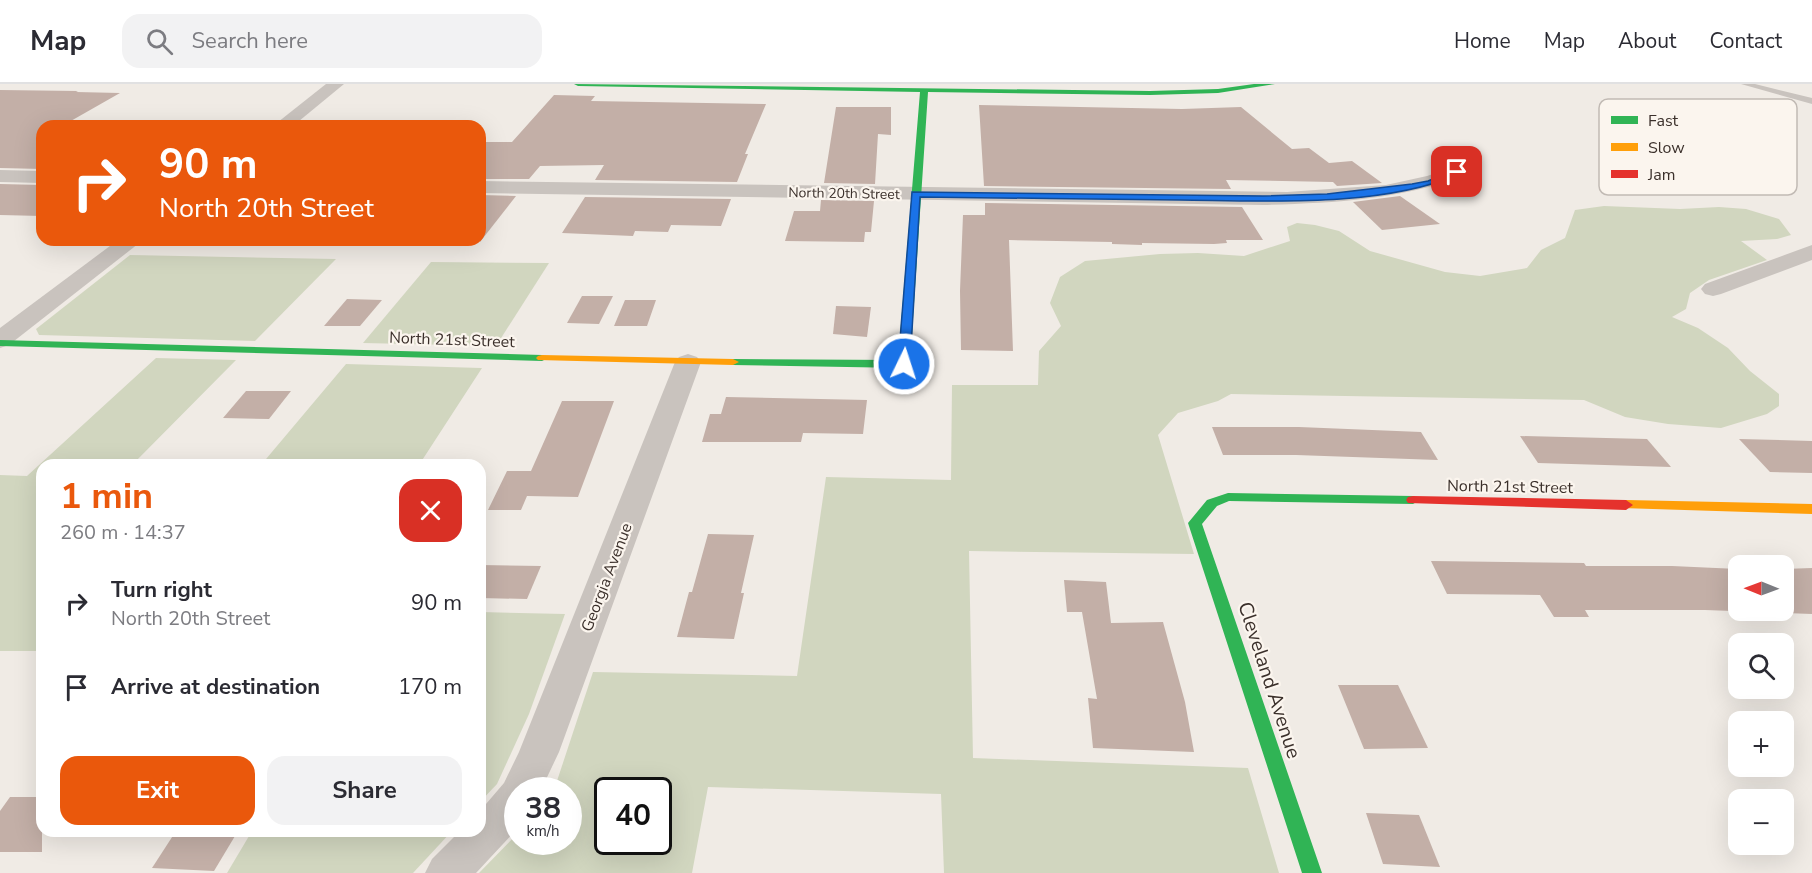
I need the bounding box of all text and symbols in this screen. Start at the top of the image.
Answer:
search box [122,14,542,68]
text: Map [30,22,86,60]
icon: search [143,25,176,58]
text: Search here [191,26,308,56]
text: Home [1454,27,1511,55]
text: Map [1544,27,1585,55]
text: About [1618,27,1676,55]
text: Contact [1709,27,1782,55]
legend [1599,99,1797,195]
text: Fast [1648,110,1679,132]
text: 90 m [159,136,258,193]
text: Slow [1648,137,1685,159]
icon: right [60,144,138,222]
pin [1431,146,1482,197]
icon: arrive [1440,155,1473,188]
text: Jam [1647,164,1675,186]
street label: North 20th Street [788,183,900,204]
text: North 20th Street [159,190,374,227]
street label: North 21st Street [389,327,516,353]
position arrow [872,332,936,396]
text: 1 min [60,472,153,521]
street label: North 21st Street [1447,475,1573,499]
button: close [399,479,462,542]
text: 260 m · 14:37 [60,519,186,546]
street label: Georgia Avenue [576,520,638,635]
north arrow [1728,555,1794,621]
map controls [1728,555,1794,855]
text: Turn right [111,575,212,605]
icon: right [60,587,93,620]
text: 90 m [411,588,462,618]
street label: Cleveland Avenue [1231,598,1308,762]
text: North 20th Street [111,605,270,632]
button: search [1728,633,1794,699]
icon: arrive [60,671,93,704]
text: Arrive at destination [111,672,320,702]
text: 170 m [398,672,462,702]
button: + [1728,711,1794,777]
button: Exit [60,756,255,825]
button: Share [267,756,462,825]
speed limit sign: 40 [594,777,672,855]
text: 38 [525,788,561,829]
button: − [1728,789,1794,855]
text: km/h [526,821,560,841]

